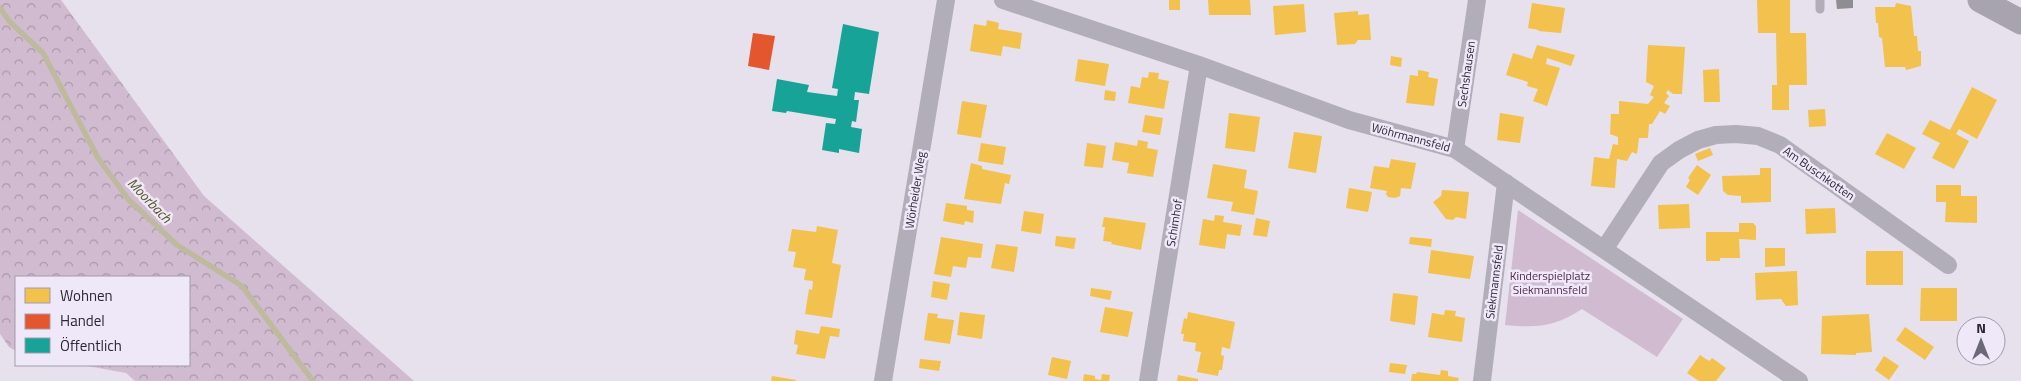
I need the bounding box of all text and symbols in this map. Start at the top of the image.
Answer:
street label: Sechshausen [1452,40,1480,108]
street label: Wöhrmannsfeld [1369,117,1453,157]
street label: Am Buschkotten [1779,141,1859,205]
street label: Wörheider Weg [900,150,930,230]
water label: Moorbach [123,173,178,228]
street label: Schimhof [1161,198,1187,248]
street label: Siekmannsfeld [1480,244,1508,320]
park label: Kinderspielplatz Siekmannsfeld [1510,266,1590,299]
legend [15,276,190,366]
text: Wohnen [60,284,113,307]
text: Handel [60,309,105,332]
north arrow [1956,316,2006,366]
text: N [1976,317,1986,338]
text: Öffentlich [60,334,122,357]

